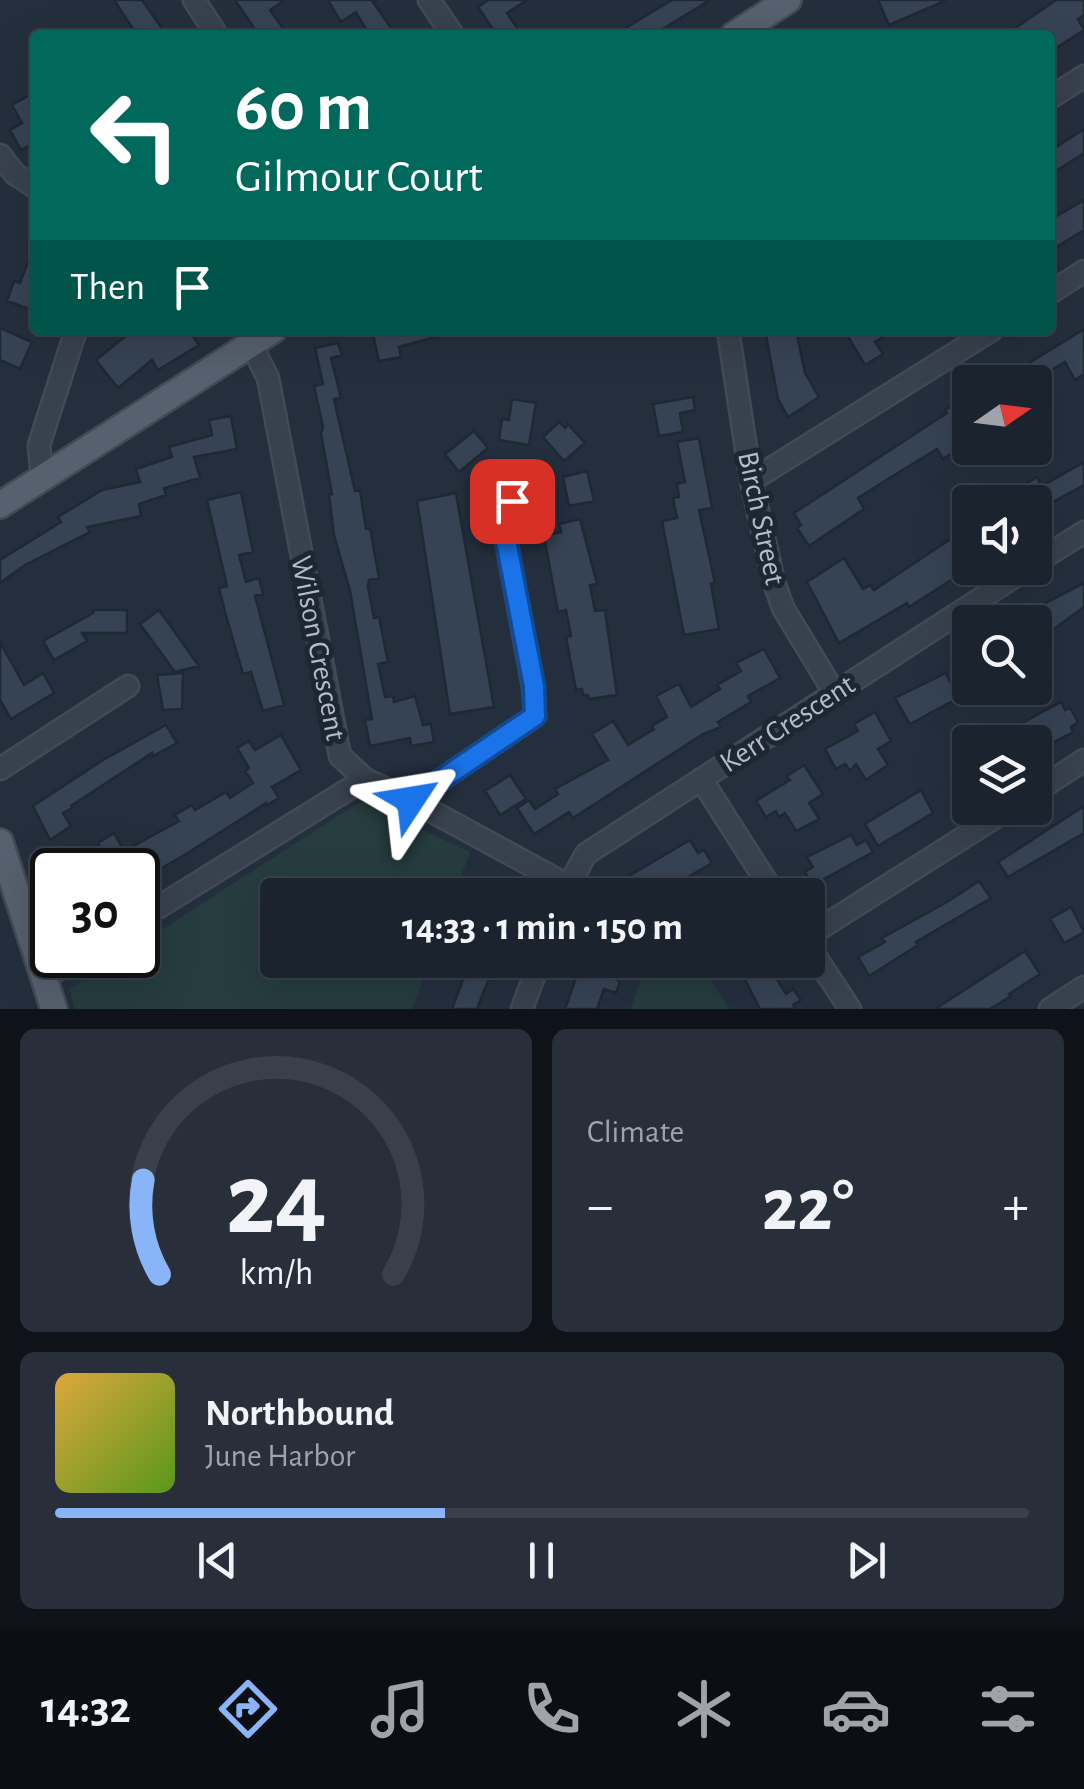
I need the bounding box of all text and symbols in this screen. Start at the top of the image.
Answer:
icon: left [70,70,200,200]
text: 60 m [235,73,372,143]
text: Gilmour Court [235,155,483,200]
icon: arrive [165,260,220,315]
text: Then [70,269,145,307]
north arrow [952,365,1052,465]
map controls [952,365,1052,825]
street label: Birch Street [732,449,790,588]
pin [470,459,555,544]
icon: arrive [485,474,540,529]
button: sound [952,485,1052,585]
street label: Wilson Crescent [285,553,351,743]
button: search [952,605,1052,705]
street label: Kerr Crescent [715,669,861,778]
button: layers [952,725,1052,825]
position arrow [359,748,463,852]
speed limit sign: 30 [30,848,160,978]
text: 14:33 · 1 min · 150 m [402,909,683,947]
text: Climate [587,1116,684,1148]
text: 24 [225,1149,327,1253]
text: 22° [762,1169,854,1244]
text: − [587,1179,613,1234]
text: + [1003,1179,1029,1234]
text: km/h [239,1255,313,1291]
text: Northbound [205,1395,394,1433]
text: June Harbor [205,1440,355,1472]
icon: previous [190,1533,245,1588]
icon: pause [514,1533,569,1588]
icon: next [839,1533,894,1588]
icon: directions [213,1674,283,1744]
icon: music [365,1674,435,1744]
icon: phone [517,1674,587,1744]
icon: climate [669,1674,739,1744]
icon: car [821,1674,891,1744]
icon: filters [973,1674,1043,1744]
text: 14:32 [41,1686,131,1731]

